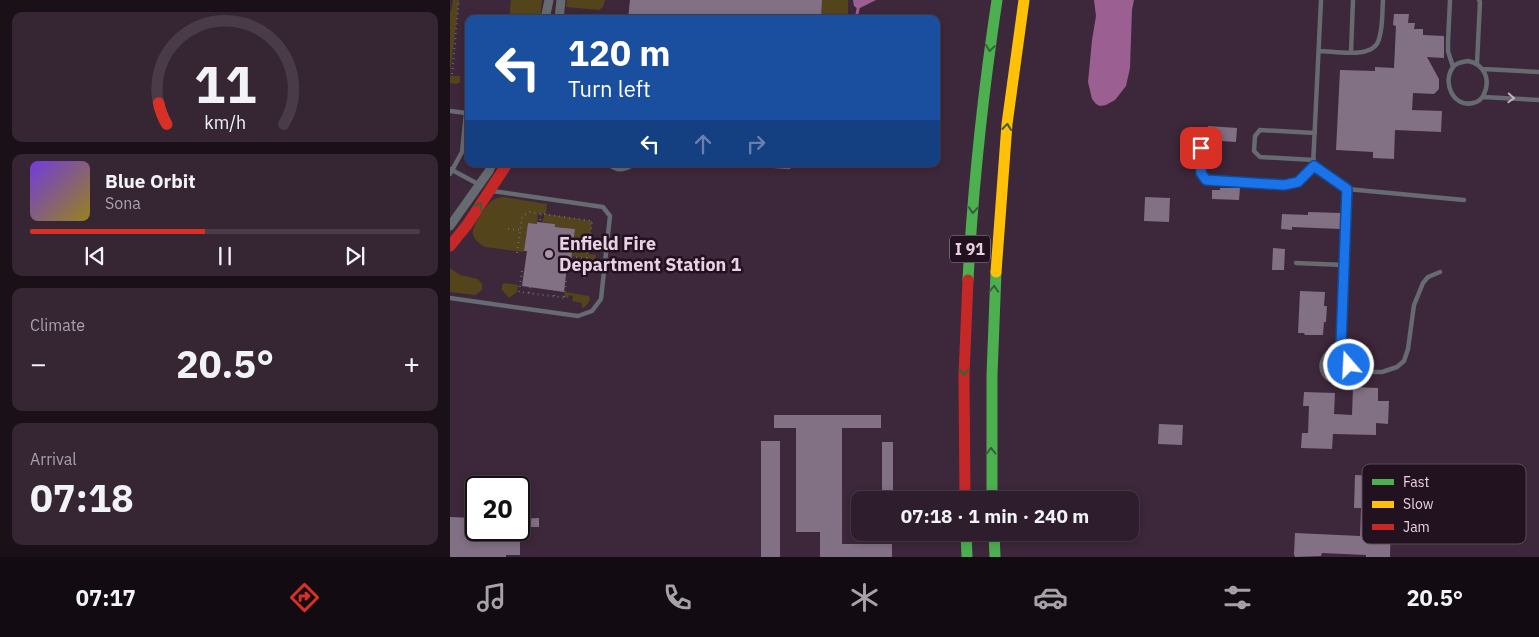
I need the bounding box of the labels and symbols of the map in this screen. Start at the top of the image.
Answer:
one-way arrow [985,45,996,53]
one-way arrow [1507,93,1515,104]
one-way arrow [1001,123,1012,131]
pin [1180,127,1222,169]
one-way arrow [473,203,482,212]
one-way arrow [967,206,978,214]
place label: Enfield Fire Department Station 1 [559,232,742,276]
road number: I 91 [950,235,990,262]
marker: Enfield Fire Department Station 1 [543,248,555,260]
one-way arrow [989,285,1000,293]
position arrow [1322,338,1374,390]
one-way arrow [959,368,970,376]
one-way arrow [986,447,996,455]
legend [1362,464,1526,544]
text: Fast [1403,473,1429,491]
speed limit sign: 20 [465,476,530,541]
text: Slow [1403,495,1434,513]
text: Jam [1403,518,1430,536]

